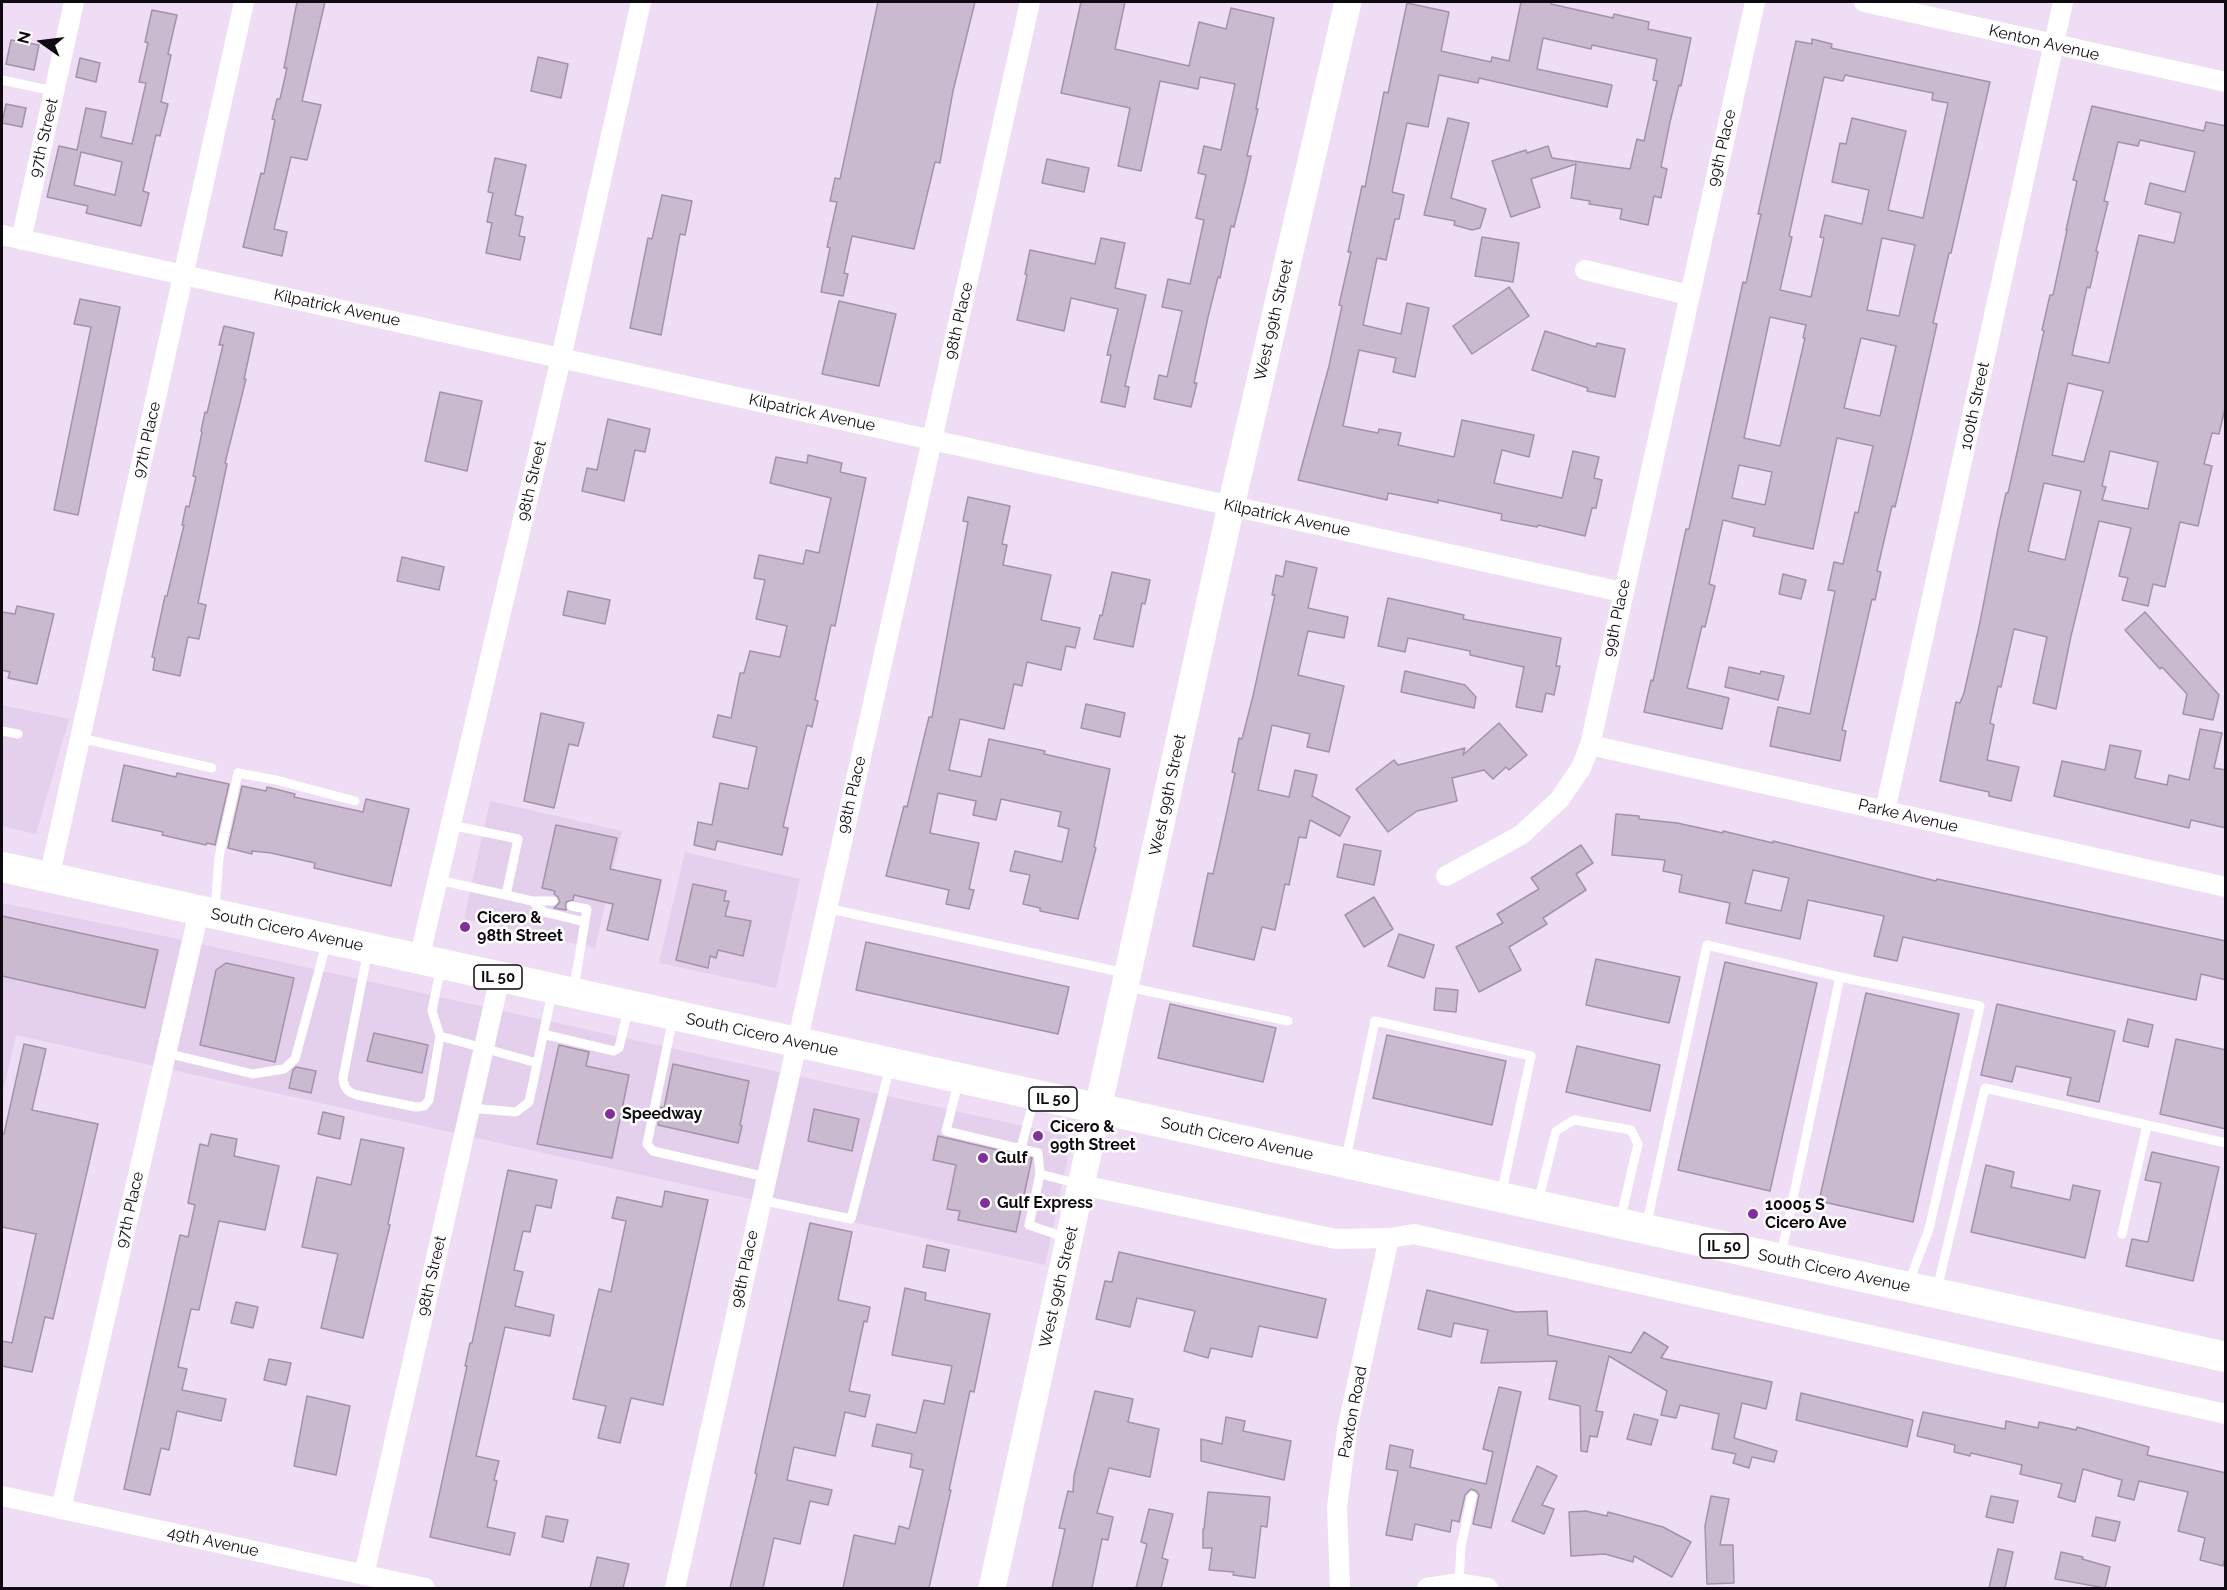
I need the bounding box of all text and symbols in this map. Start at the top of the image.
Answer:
north arrow [12,12,72,72]
street label: Kenton Avenue [1987,21,2101,65]
text: N [13,29,35,46]
street label: 97th Street [26,96,62,180]
street label: 99th Place [1704,108,1740,188]
street label: West 99th Street [1251,257,1297,383]
street label: 98th Place [941,280,977,362]
street label: Kilpatrick Avenue [272,285,402,331]
street label: 100th Street [1956,360,1994,452]
street label: Kilpatrick Avenue [747,390,877,436]
street label: 97th Place [129,400,165,480]
street label: 98th Street [513,439,551,523]
street label: Kilpatrick Avenue [1222,495,1352,541]
street label: 99th Place [1599,578,1635,658]
street label: West 99th Street [1146,732,1190,858]
street label: 98th Place [834,754,870,836]
street label: Parke Avenue [1856,795,1960,837]
street label: South Cicero Avenue [209,904,365,956]
place label: Cicero & 98th Street [477,908,563,946]
marker: Cicero & 98th Street [458,920,472,934]
road number: IL 50 [474,965,522,989]
street label: South Cicero Avenue [684,1009,840,1061]
road number: IL 50 [1029,1087,1077,1111]
place label: Speedway [622,1104,702,1124]
marker: Speedway [603,1107,617,1121]
street label: South Cicero Avenue [1159,1113,1315,1165]
place label: Cicero & 99th Street [1050,1117,1136,1155]
marker: Cicero & 99th Street [1031,1129,1045,1143]
place label: Gulf [995,1148,1027,1168]
marker: Gulf [976,1151,990,1165]
street label: 97th Place [112,1170,148,1250]
place label: Gulf Express [997,1193,1093,1213]
place label: 10005 S Cicero Ave [1765,1195,1847,1233]
marker: Gulf Express [978,1196,992,1210]
marker: 10005 S Cicero Ave [1746,1207,1760,1221]
street label: West 99th Street [1036,1224,1082,1350]
street label: 98th Place [727,1228,763,1310]
street label: 98th Street [413,1234,451,1318]
road number: IL 50 [1700,1234,1748,1258]
street label: South Cicero Avenue [1756,1245,1912,1297]
street label: Paxton Road [1335,1364,1371,1460]
street label: 49th Avenue [166,1523,260,1561]

